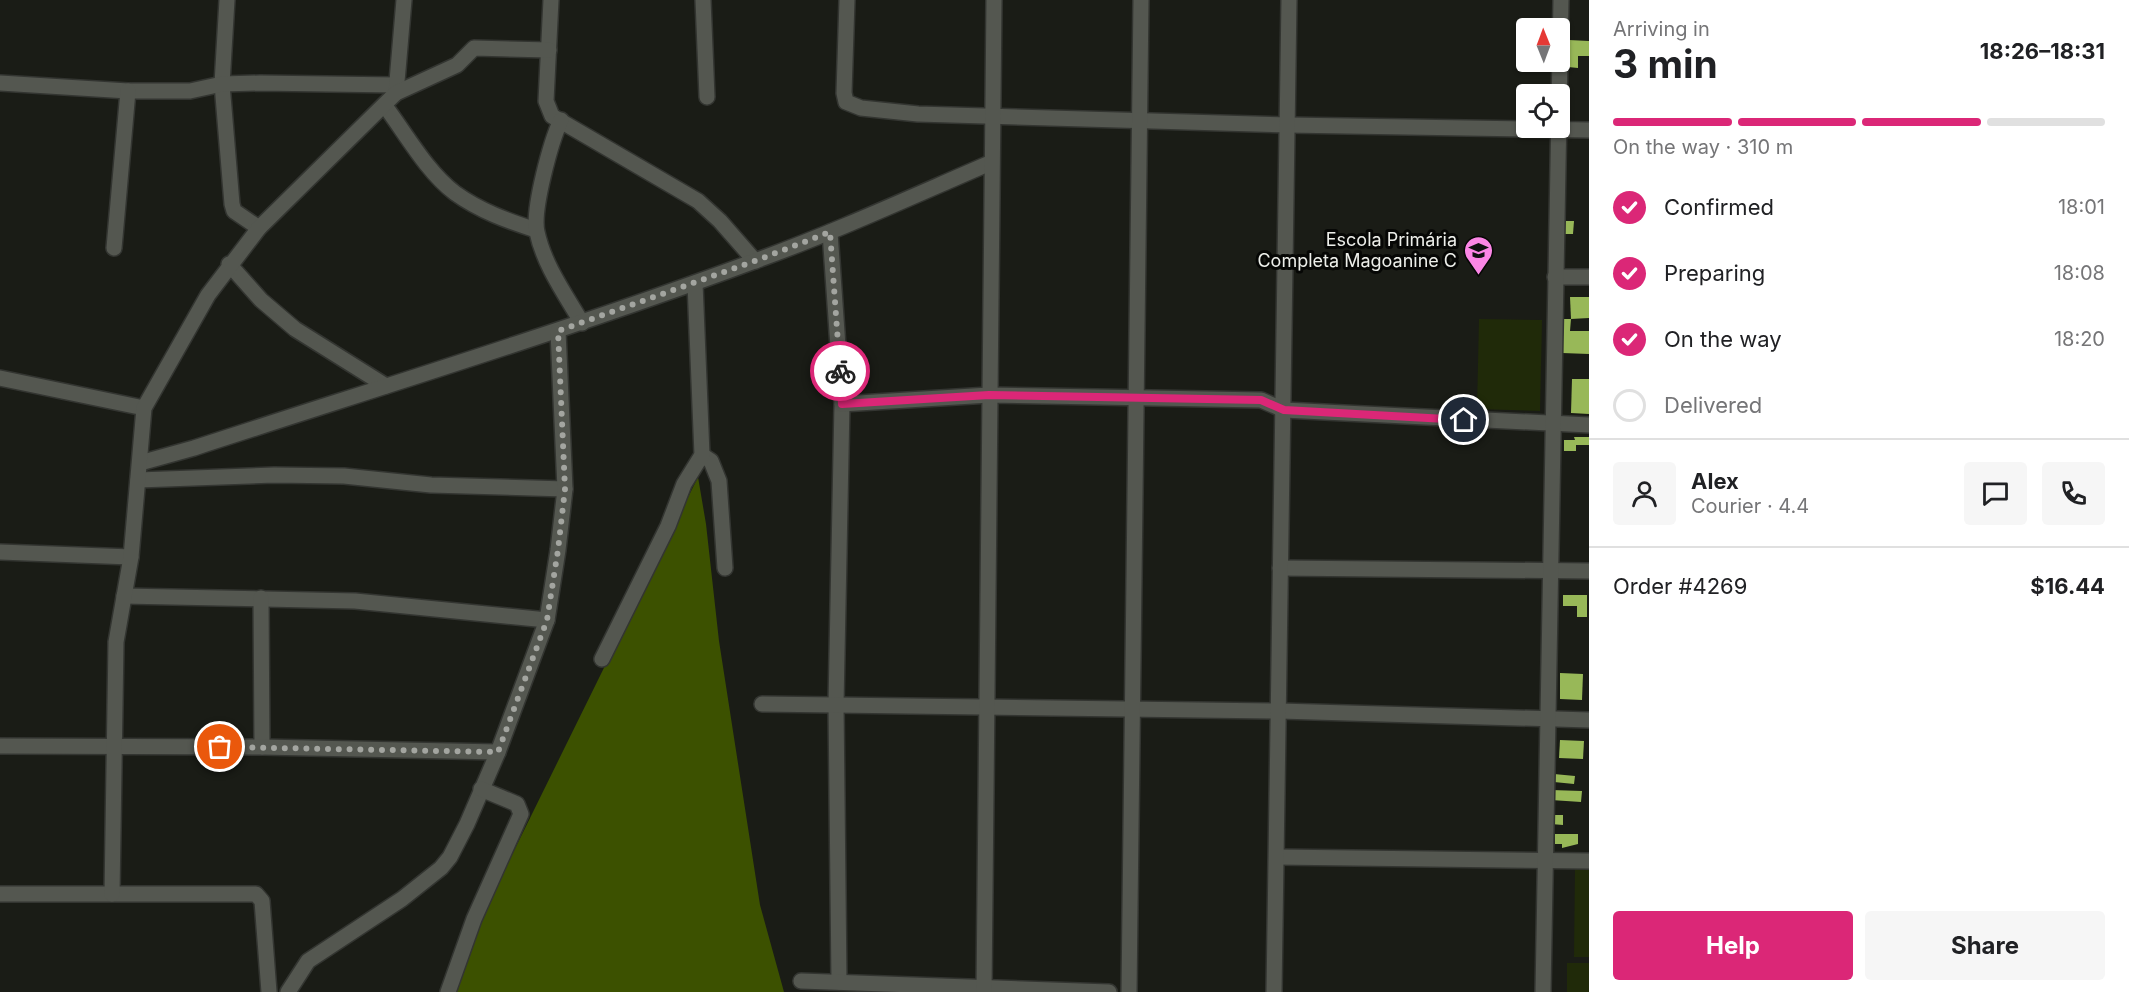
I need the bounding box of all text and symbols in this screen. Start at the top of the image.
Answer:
text: Arriving in [1613,17,1710,41]
north arrow [1516,18,1570,72]
map controls [1516,18,1570,138]
text: 18:26–18:31 [1980,38,2105,64]
text: 3 min [1613,40,1718,87]
button: locate [1516,84,1570,138]
text: On the way · 310 m [1613,135,1793,159]
icon: check [1613,191,1646,224]
text: Confirmed [1664,194,1774,220]
text: 18:01 [2058,195,2105,219]
place label: Escola Primária Completa Magoanine C [1257,229,1457,271]
school or university icon: Escola Primária Completa Magoanine C [1462,234,1494,276]
icon: check [1613,257,1646,290]
text: Preparing [1664,260,1765,286]
text: 18:08 [2054,261,2105,285]
icon: check [1613,323,1646,356]
text: On the way [1664,326,1782,352]
text: 18:20 [2054,327,2105,351]
courier [810,341,870,401]
icon: bike [824,355,857,388]
text: Delivered [1664,392,1762,418]
pin [1438,394,1489,445]
icon: home [1447,403,1480,436]
button: person [1613,462,1676,525]
button: chat [1964,462,2027,525]
button: phone [2042,462,2105,525]
text: Alex [1691,468,1739,494]
text: Courier · 4.4 [1691,494,1809,518]
text: Order #4269 [1613,573,1747,599]
text: $16.44 [2030,573,2105,599]
pin [194,721,245,772]
icon: bag [203,730,236,763]
button: Help [1613,911,1853,980]
button: Share [1865,911,2105,980]

